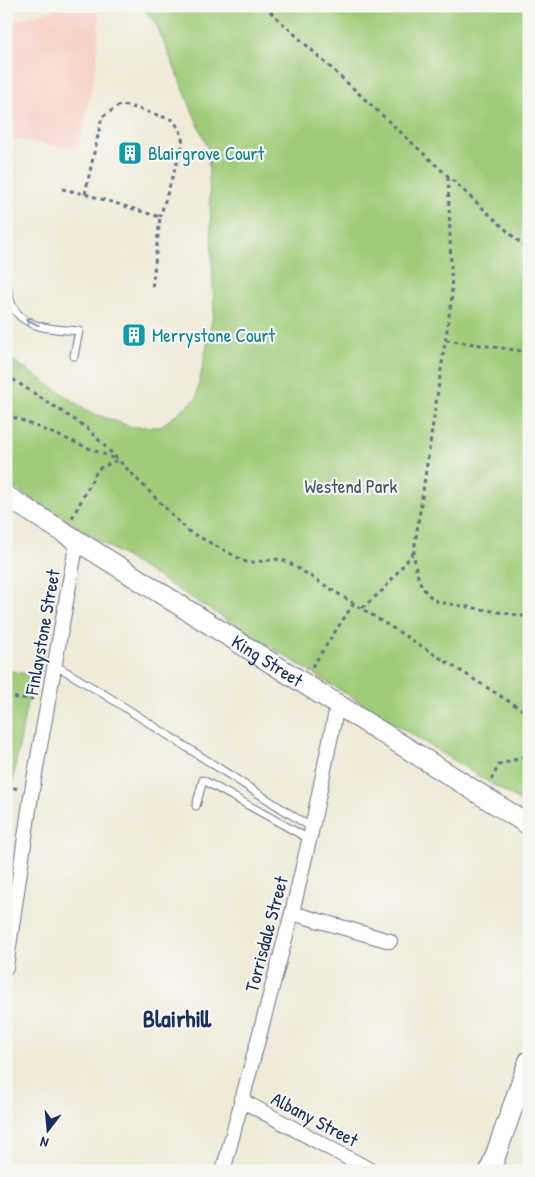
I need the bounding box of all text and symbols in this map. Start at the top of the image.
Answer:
building icon: Blairgrove Court [117,140,143,166]
place label: Blairgrove Court [148,140,265,166]
one-way arrow [24,317,39,327]
building icon: Merrystone Court [121,322,147,348]
place label: Merrystone Court [152,322,276,348]
park label: Westend Park [305,473,398,499]
street label: Finlaystone Street [18,567,66,698]
street label: King Street [227,628,309,693]
street label: Torrisdale Street [238,873,294,995]
district label: Blairhill [143,1002,212,1034]
street label: Albany Street [267,1085,363,1153]
north arrow [22,1104,72,1154]
text: N [38,1133,50,1153]

